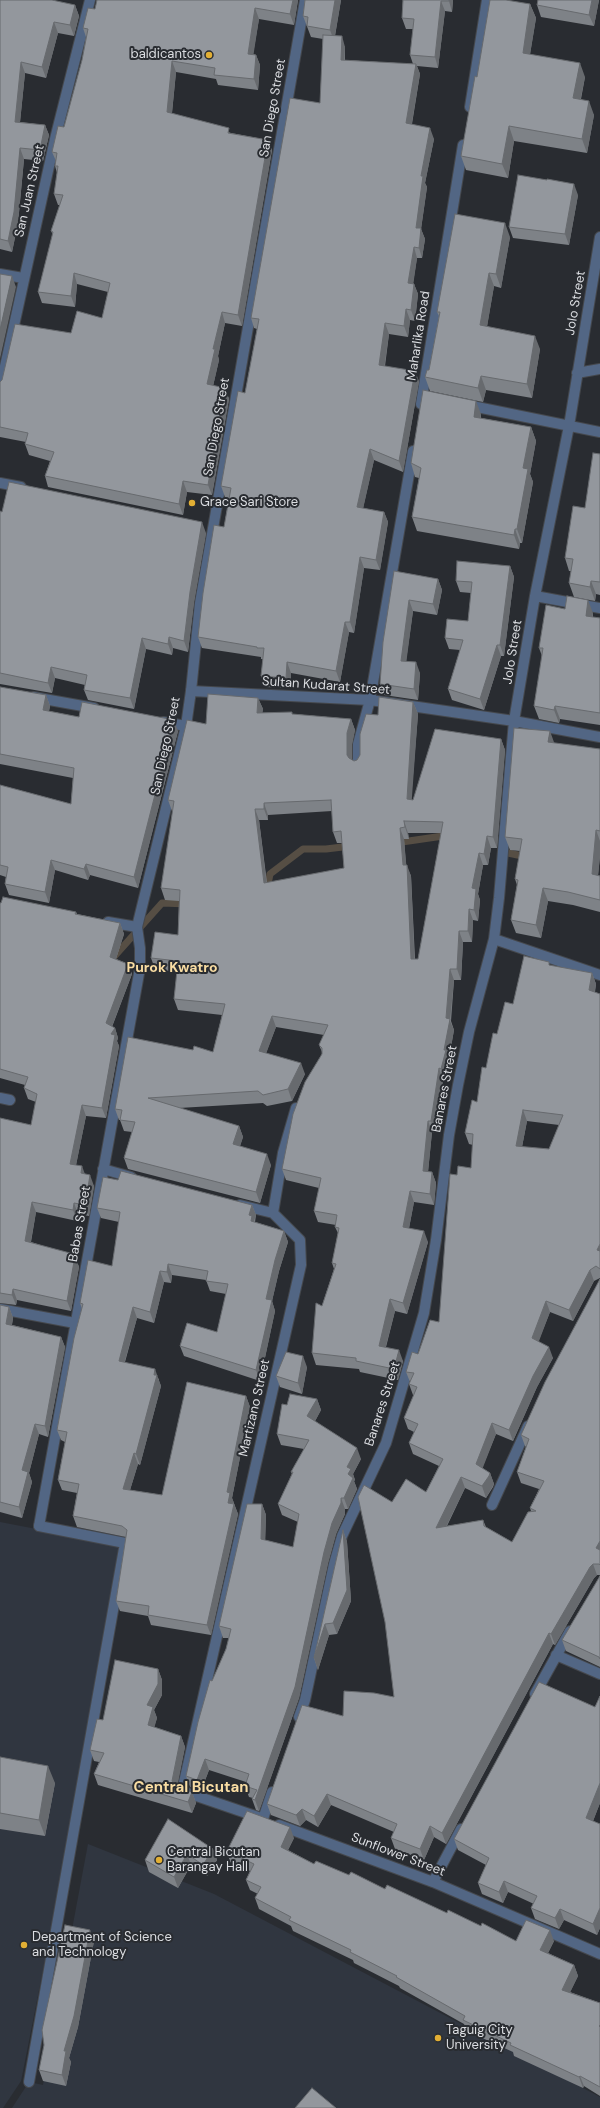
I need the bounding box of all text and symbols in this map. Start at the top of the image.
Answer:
place label: baldicantos [131,47,201,63]
marker: baldicantos [204,50,214,60]
street label: San Diego Street [257,57,289,159]
street label: San Juan Street [12,143,48,239]
street label: Jolo Street [563,270,589,336]
street label: Maharlika Road [404,290,434,382]
street label: San Diego Street [201,376,233,478]
place label: Grace Sari Store [200,495,298,511]
marker: Grace Sari Store [187,498,197,508]
street label: Jolo Street [500,619,526,685]
street label: Sultan Kudarat Street [262,674,390,698]
street label: San Diego Street [148,695,184,797]
district label: Purok Kwatro [127,960,217,976]
street label: Banares Street [429,1044,461,1134]
street label: Babas Street [66,1185,94,1263]
street label: Martizano Street [236,1358,274,1458]
street label: Banares Street [362,1360,404,1448]
district label: Central Bicutan [134,1779,248,1797]
street label: Sunflower Street [349,1830,447,1880]
place label: Central Bicutan Barangay Hall [167,1845,260,1876]
marker: Central Bicutan Barangay Hall [154,1855,164,1865]
place label: Department of Science and Technology [32,1930,172,1961]
marker: Department of Science and Technology [19,1940,29,1950]
place label: Taguig City University [446,2023,513,2054]
marker: Taguig City University [433,2033,443,2043]

